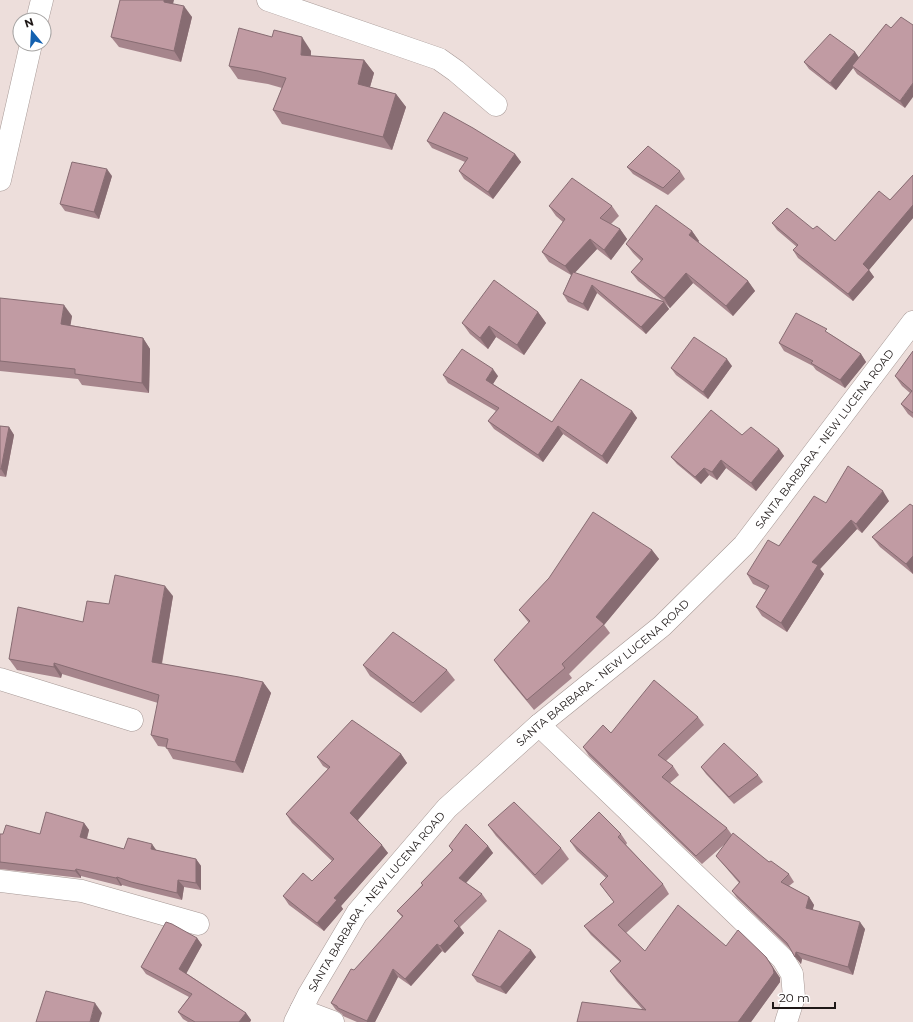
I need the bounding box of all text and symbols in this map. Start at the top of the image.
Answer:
north arrow [12,12,52,52]
text: N [23,14,35,31]
street label: SANTA BARBARA - NEW LUCENA ROAD [752,346,897,531]
street label: SANTA BARBARA - NEW LUCENA ROAD [513,596,692,749]
street label: SANTA BARBARA - NEW LUCENA ROAD [305,809,448,994]
scale bar [773,984,835,1010]
text: 20 m [779,990,810,1005]

